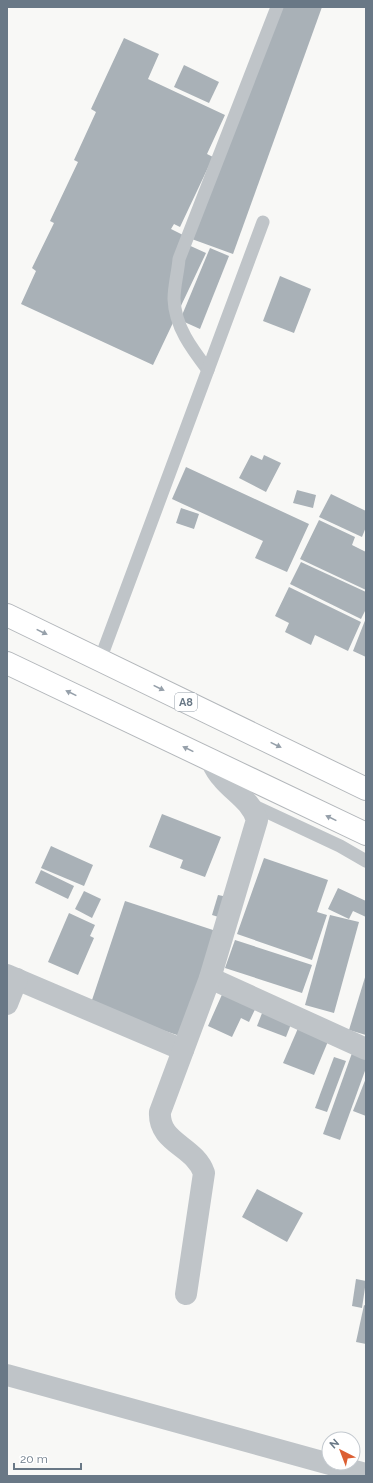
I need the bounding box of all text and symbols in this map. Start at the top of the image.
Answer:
one-way arrow [36,628,48,635]
one-way arrow [153,685,165,691]
one-way arrow [65,690,77,696]
road number: A8 [175,693,197,711]
one-way arrow [270,742,282,748]
one-way arrow [183,746,194,752]
one-way arrow [325,815,336,821]
north arrow [321,1431,361,1471]
text: N [327,1436,342,1452]
scale bar [14,1445,81,1471]
text: 20 m [20,1452,48,1466]

